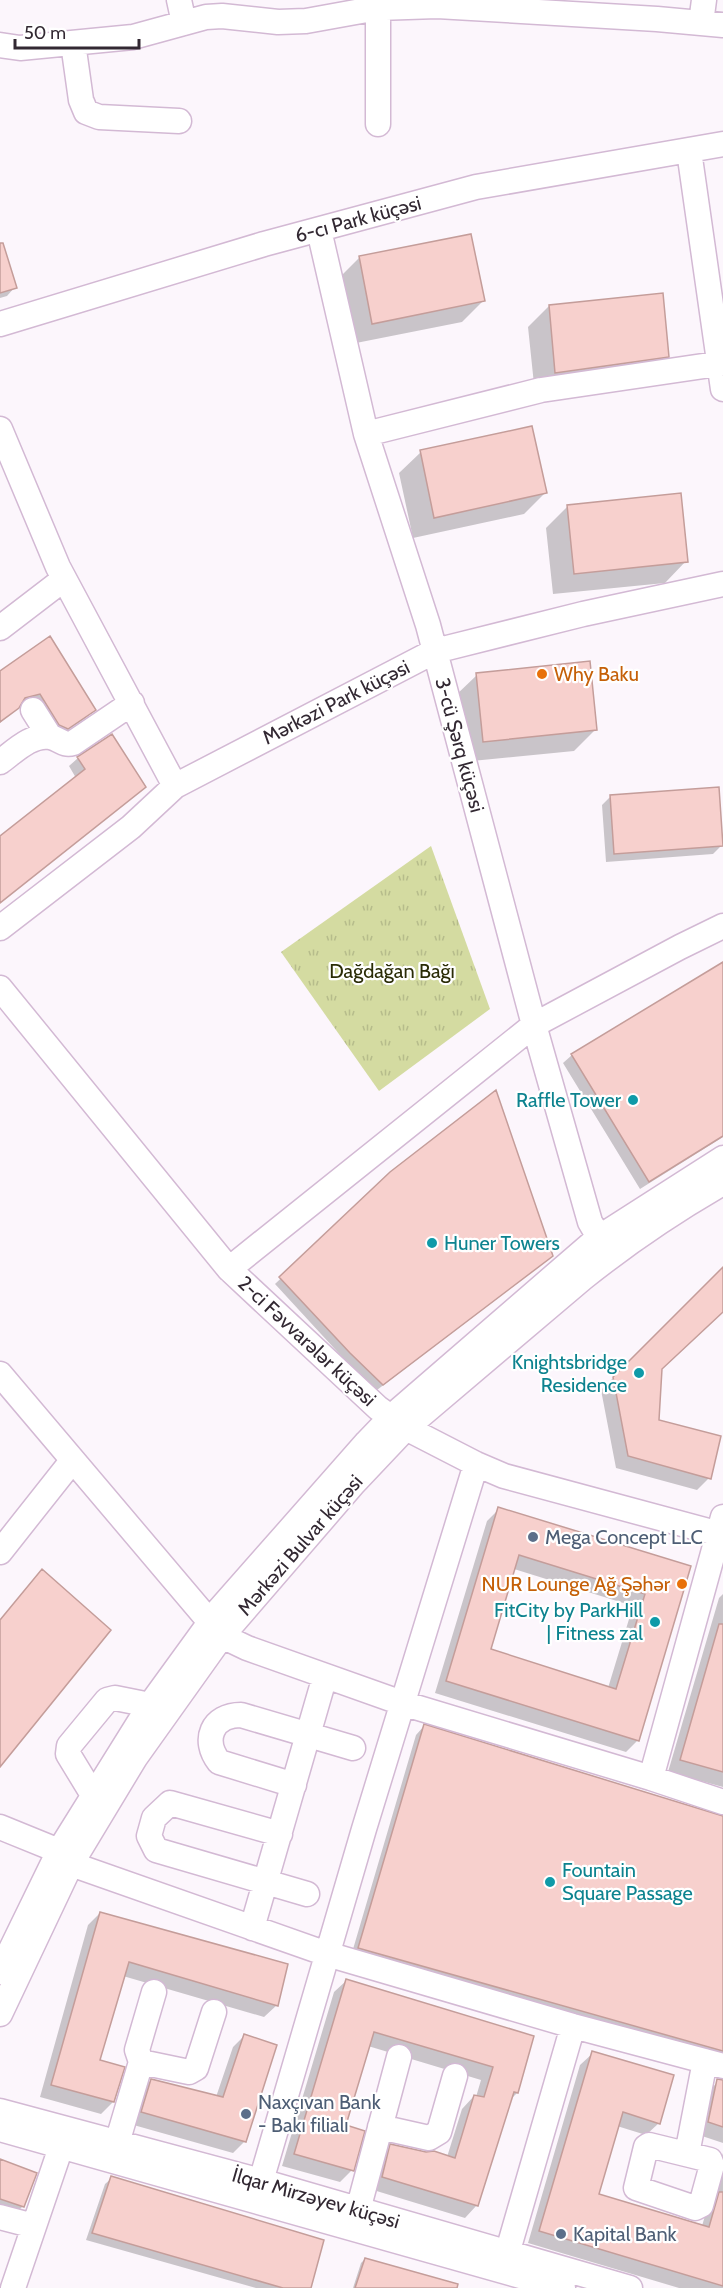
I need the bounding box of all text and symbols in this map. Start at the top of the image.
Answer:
scale bar [15,12,140,50]
text: 50 m [24,22,66,44]
street label: 6-cı Park küçəsi [292,191,424,247]
street label: Mərkəzi Park küçəsi [258,655,414,749]
place label: Why Baku [554,662,639,686]
marker: Why Baku [535,667,549,681]
street label: 3-cü Şərq küçəsi [431,675,489,815]
park label: Dağdağan Bağı [329,959,455,983]
place label: Raffle Tower [516,1088,622,1112]
marker: Raffle Tower [626,1093,640,1107]
place label: Huner Towers [444,1231,560,1255]
marker: Huner Towers [425,1236,439,1250]
street label: 2-ci Fəvvarələr küçəsi [233,1271,381,1411]
place label: Knightsbridge Residence [512,1350,627,1397]
marker: Knightsbridge Residence [632,1366,646,1380]
street label: Mərkəzi Bulvar küçəsi [232,1470,368,1620]
place label: Mega Concept LLC [545,1525,703,1549]
marker: Mega Concept LLC [526,1530,540,1544]
place label: NUR Lounge Ağ Şəhər [482,1572,671,1596]
marker: NUR Lounge Ağ Şəhər [675,1577,689,1591]
place label: FitCity by ParkHill | Fitness zal [494,1598,643,1645]
marker: FitCity by ParkHill | Fitness zal [648,1615,662,1629]
place label: Fountain Square Passage [562,1858,693,1905]
marker: Fountain Square Passage [543,1875,557,1889]
place label: Naxçıvan Bank - Bakı filialı [258,2090,381,2137]
marker: Naxçıvan Bank - Bakı filialı [239,2107,253,2121]
street label: İlqar Mirzəyev küçəsi [229,2163,403,2233]
place label: Kapital Bank [573,2222,677,2246]
marker: Kapital Bank [554,2227,568,2241]

